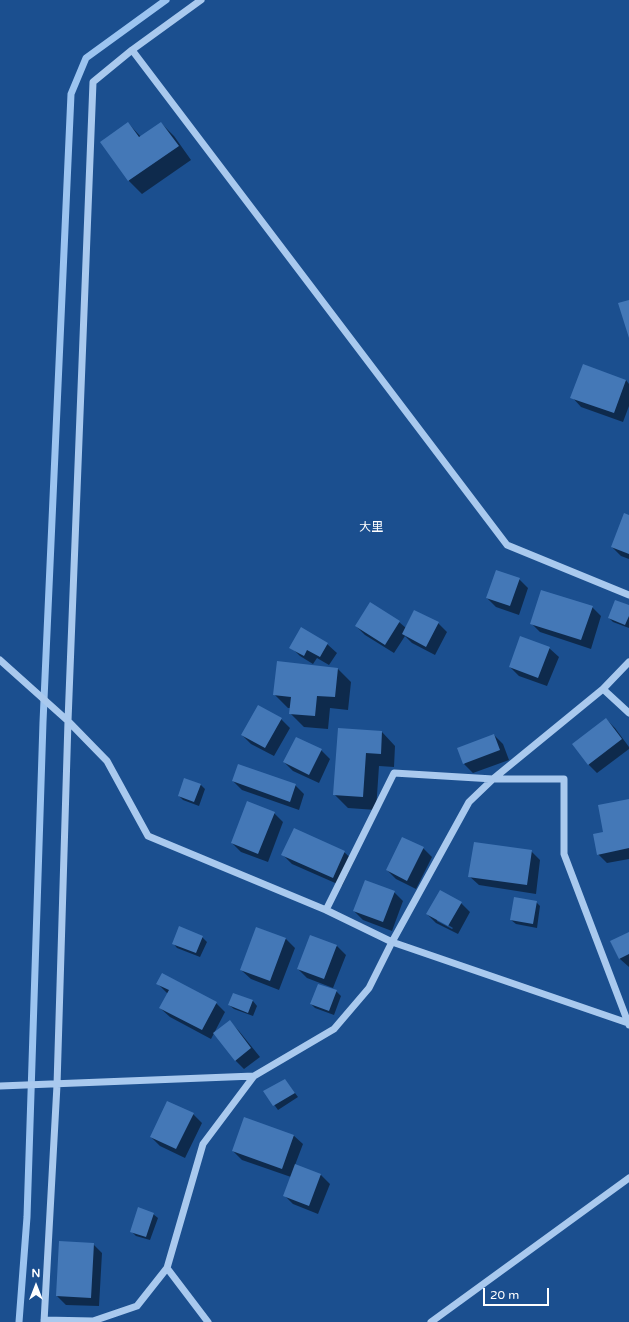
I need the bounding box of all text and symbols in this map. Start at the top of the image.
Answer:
district label: 大里 [359,521,383,535]
north arrow [16,1266,56,1306]
text: N [32,1267,40,1280]
scale bar [485,1280,551,1306]
text: 20 m [490,1288,519,1302]

